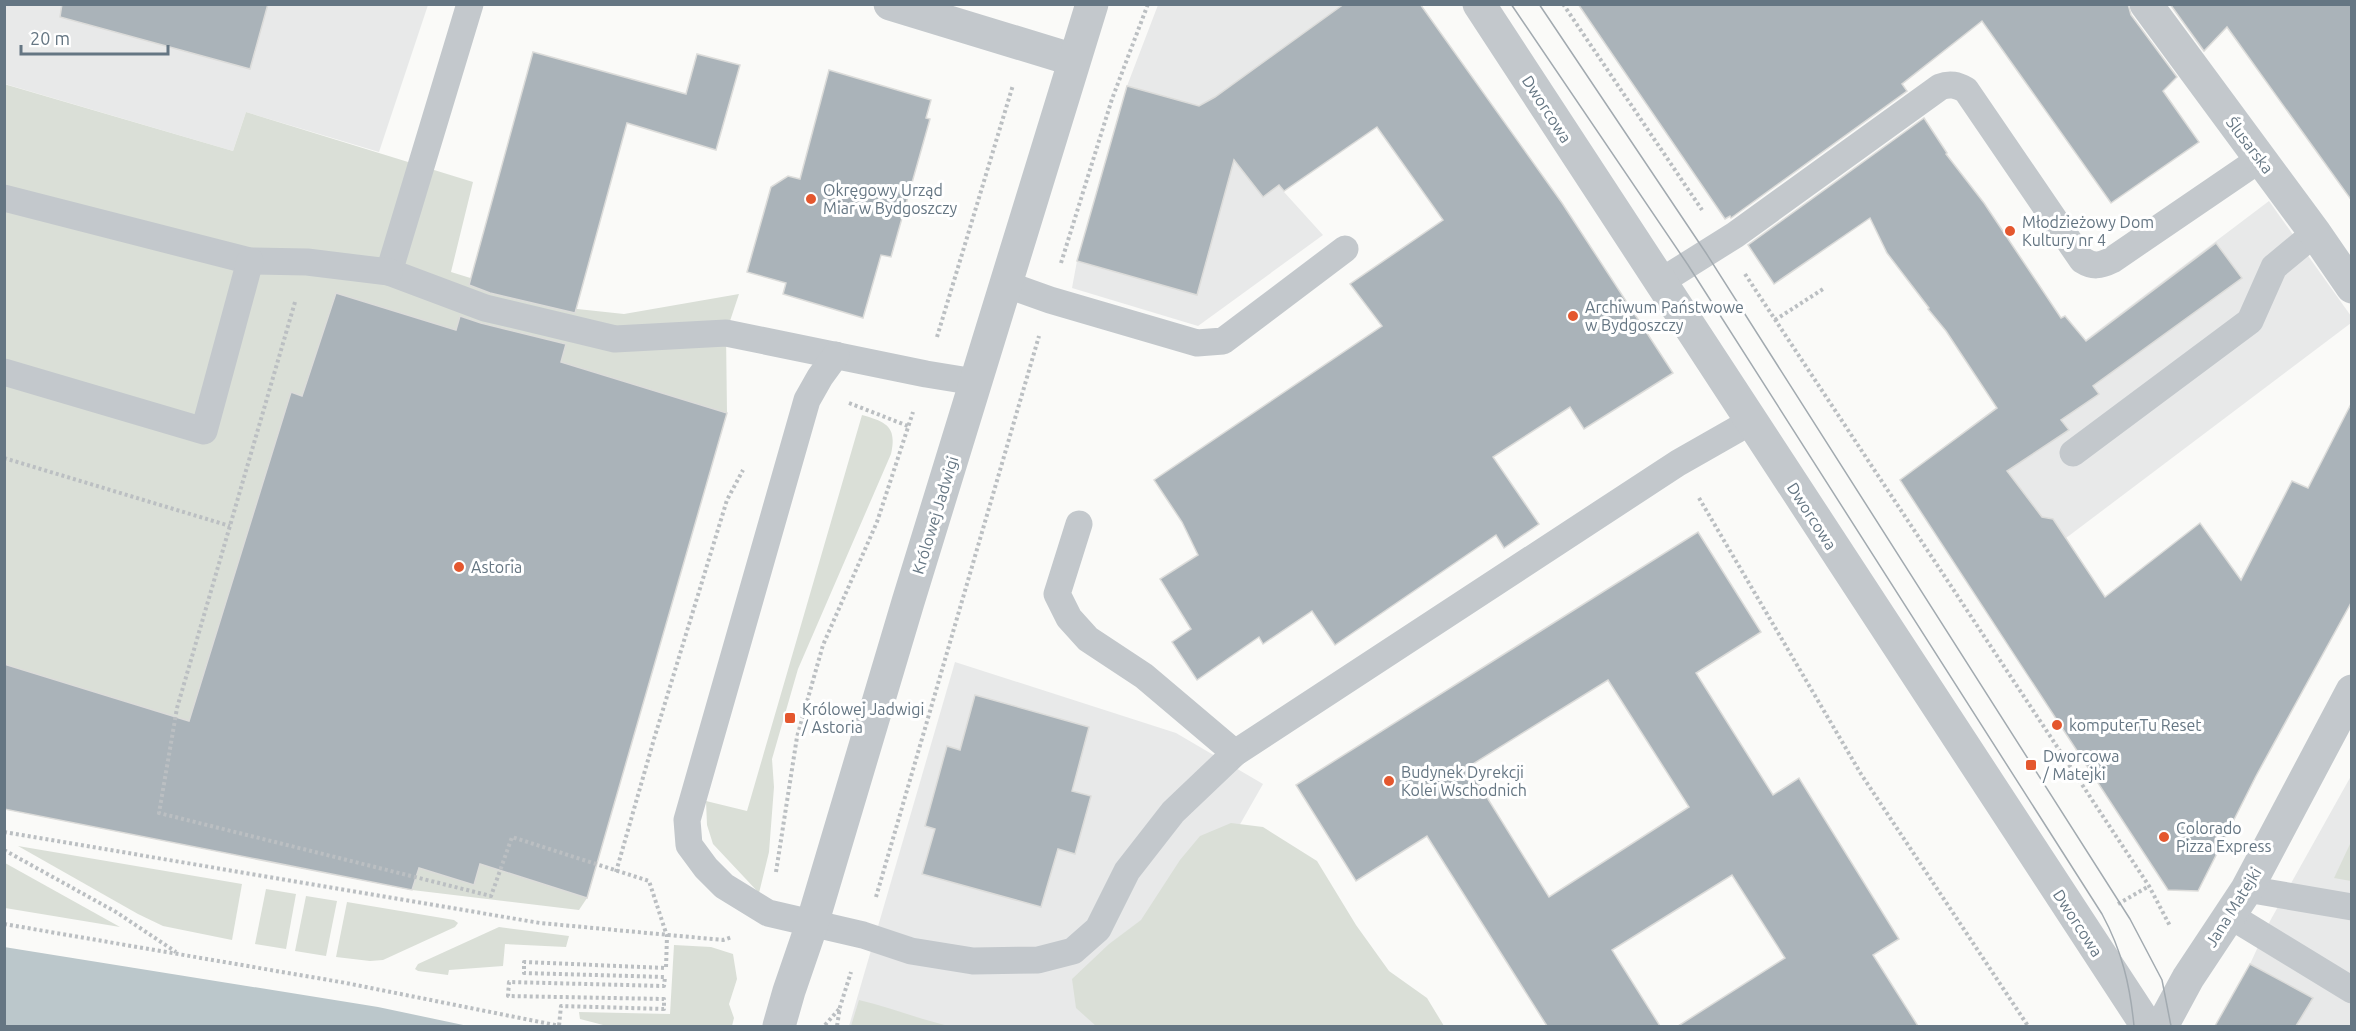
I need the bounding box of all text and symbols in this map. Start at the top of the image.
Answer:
scale bar [21,18,168,56]
text: 20 m [30,28,70,48]
street label: Dworcowa [1519,72,1575,146]
street label: Ślusarska [2223,113,2278,177]
place label: Okręgowy Urząd Miar w Bydgoszczy [823,181,958,217]
marker: Okręgowy Urząd Miar w Bydgoszczy [804,192,818,206]
place label: Młodzieżowy Dom Kultury nr 4 [2022,213,2154,249]
marker: Młodzieżowy Dom Kultury nr 4 [2003,224,2017,238]
place label: Archiwum Państwowe w Bydgoszczy [1585,298,1744,334]
marker: Archiwum Państwowe w Bydgoszczy [1566,309,1580,323]
street label: Królowej Jadwigi [909,454,961,576]
street label: Dworcowa [1784,479,1840,553]
place label: Astoria [471,558,522,576]
marker: Astoria [452,560,466,574]
place label: Królowej Jadwigi / Astoria [801,700,924,736]
marker: Królowej Jadwigi / Astoria [783,711,797,725]
place label: komputerTu Reset [2069,716,2202,734]
marker: komputerTu Reset [2050,718,2064,732]
place label: Dworcowa / Matejki [2042,747,2119,783]
marker: Dworcowa / Matejki [2024,758,2038,772]
place label: Budynek Dyrekcji Kolei Wschodnich [1401,763,1527,799]
marker: Budynek Dyrekcji Kolei Wschodnich [1382,774,1396,788]
place label: Colorado Pizza Express [2176,819,2271,855]
marker: Colorado Pizza Express [2157,830,2171,844]
street label: Jana Matejki [2201,864,2265,950]
street label: Dworcowa [2050,886,2106,960]

